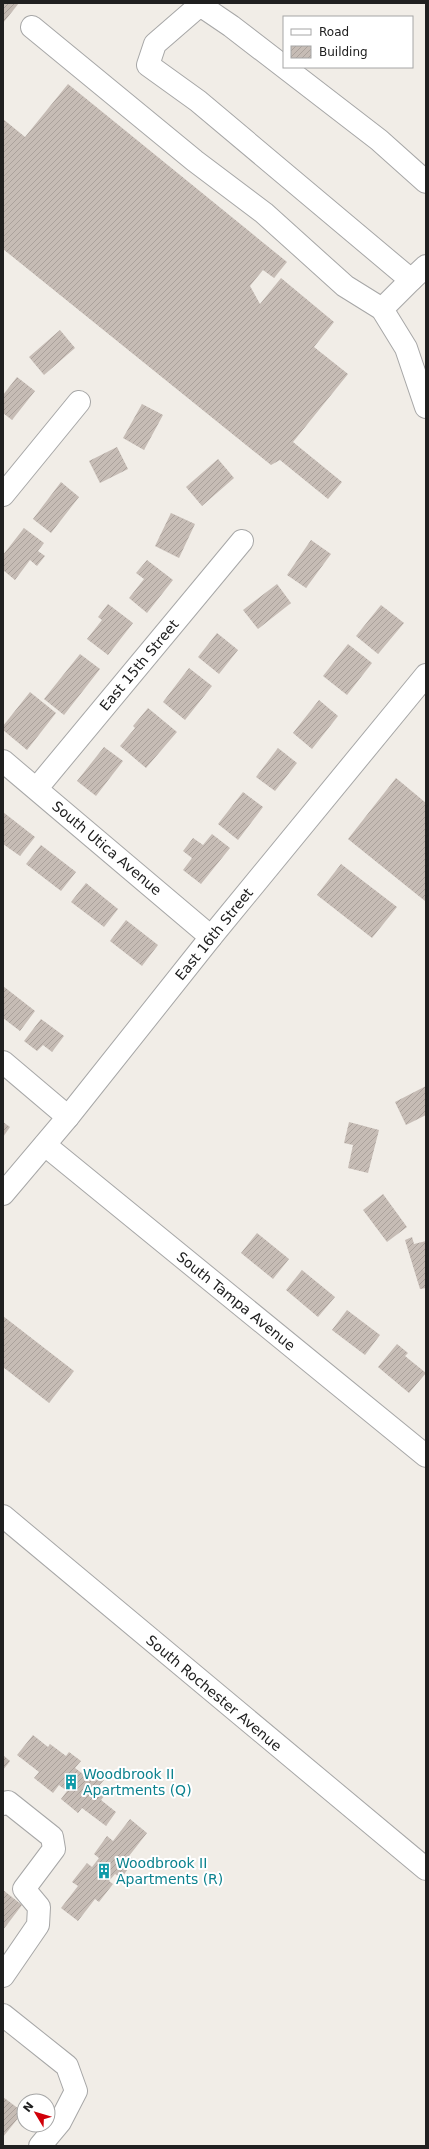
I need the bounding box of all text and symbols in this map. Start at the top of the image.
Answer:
legend [283,16,413,68]
text: Road [319,25,349,39]
text: Building [319,45,368,59]
street label: East 15th Street [96,616,182,714]
street label: South Utica Avenue [49,798,165,898]
street label: East 16th Street [172,884,256,983]
street label: South Tampa Avenue [174,1248,298,1354]
street label: South Rochester Avenue [143,1632,285,1754]
place label: Woodbrook II Apartments (Q) [83,1766,192,1798]
building icon: Woodbrook II Apartments (Q) [62,1773,80,1791]
place label: Woodbrook II Apartments (R) [116,1855,223,1887]
building icon: Woodbrook II Apartments (R) [95,1862,113,1880]
north arrow [16,2093,56,2133]
text: N [21,2100,36,2115]

